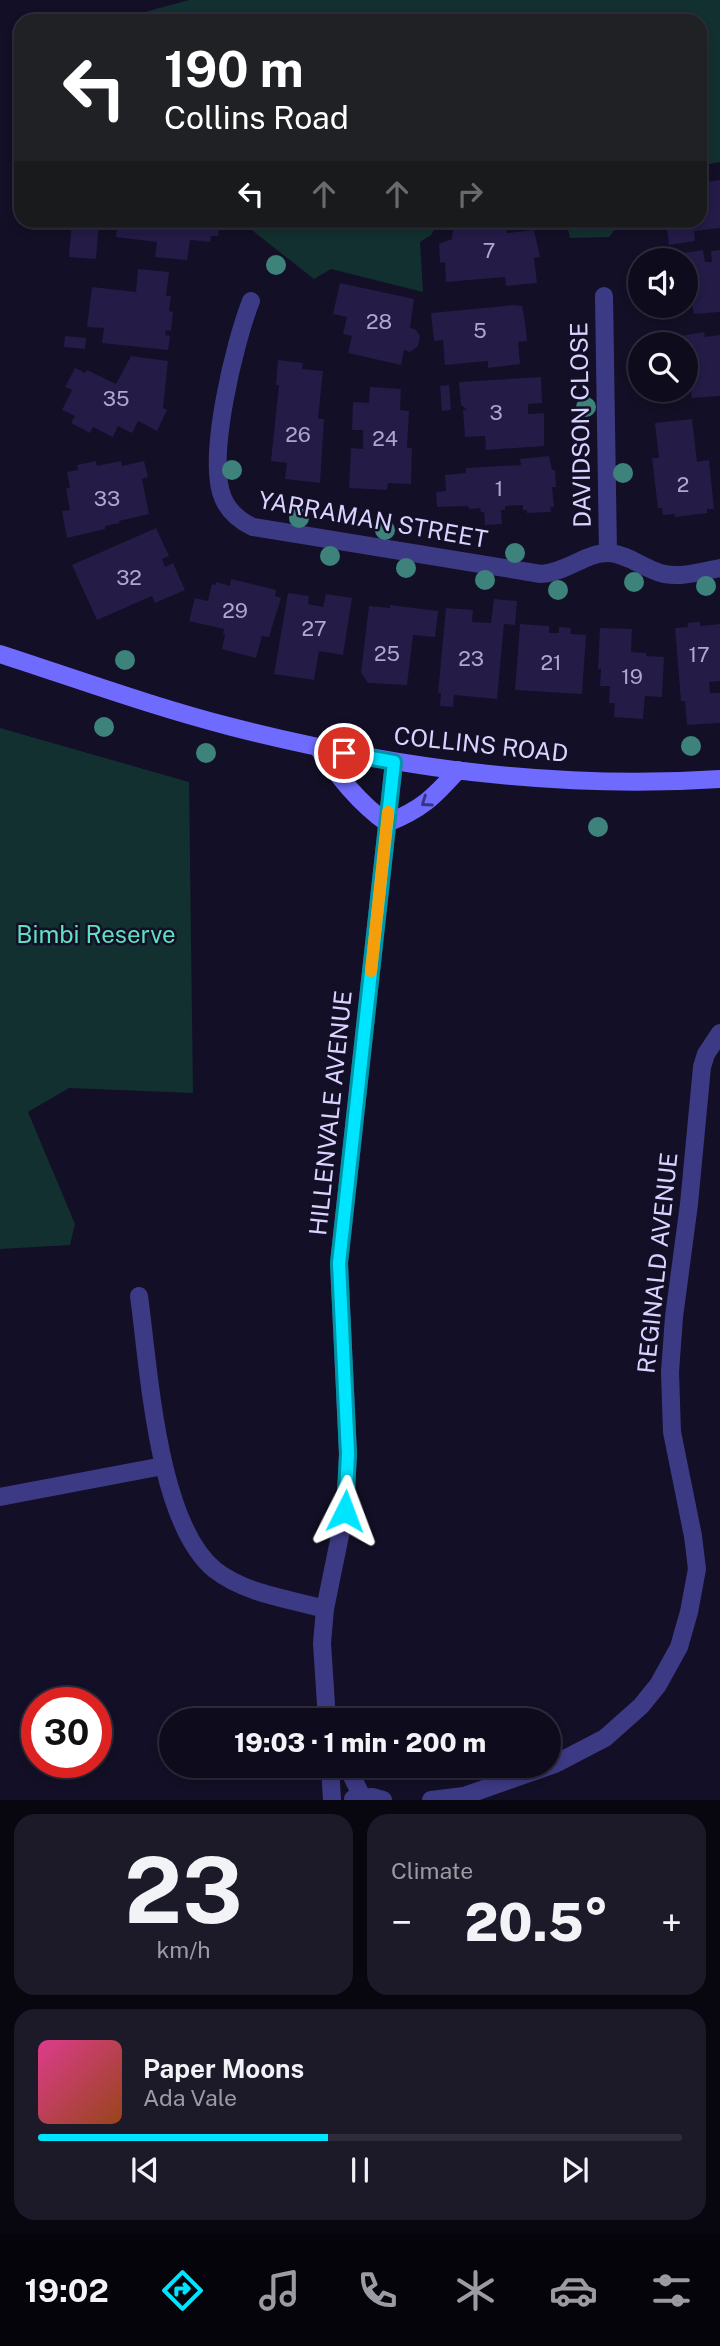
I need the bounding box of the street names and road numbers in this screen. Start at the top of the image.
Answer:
street label: DAVIDSON CLOSE [564,322,596,528]
street label: YARRAMAN STREET [256,485,490,553]
street label: COLLINS ROAD [393,721,570,767]
street label: HILLENVALE AVENUE [303,989,357,1237]
street label: REGINALD AVENUE [631,1151,683,1375]

